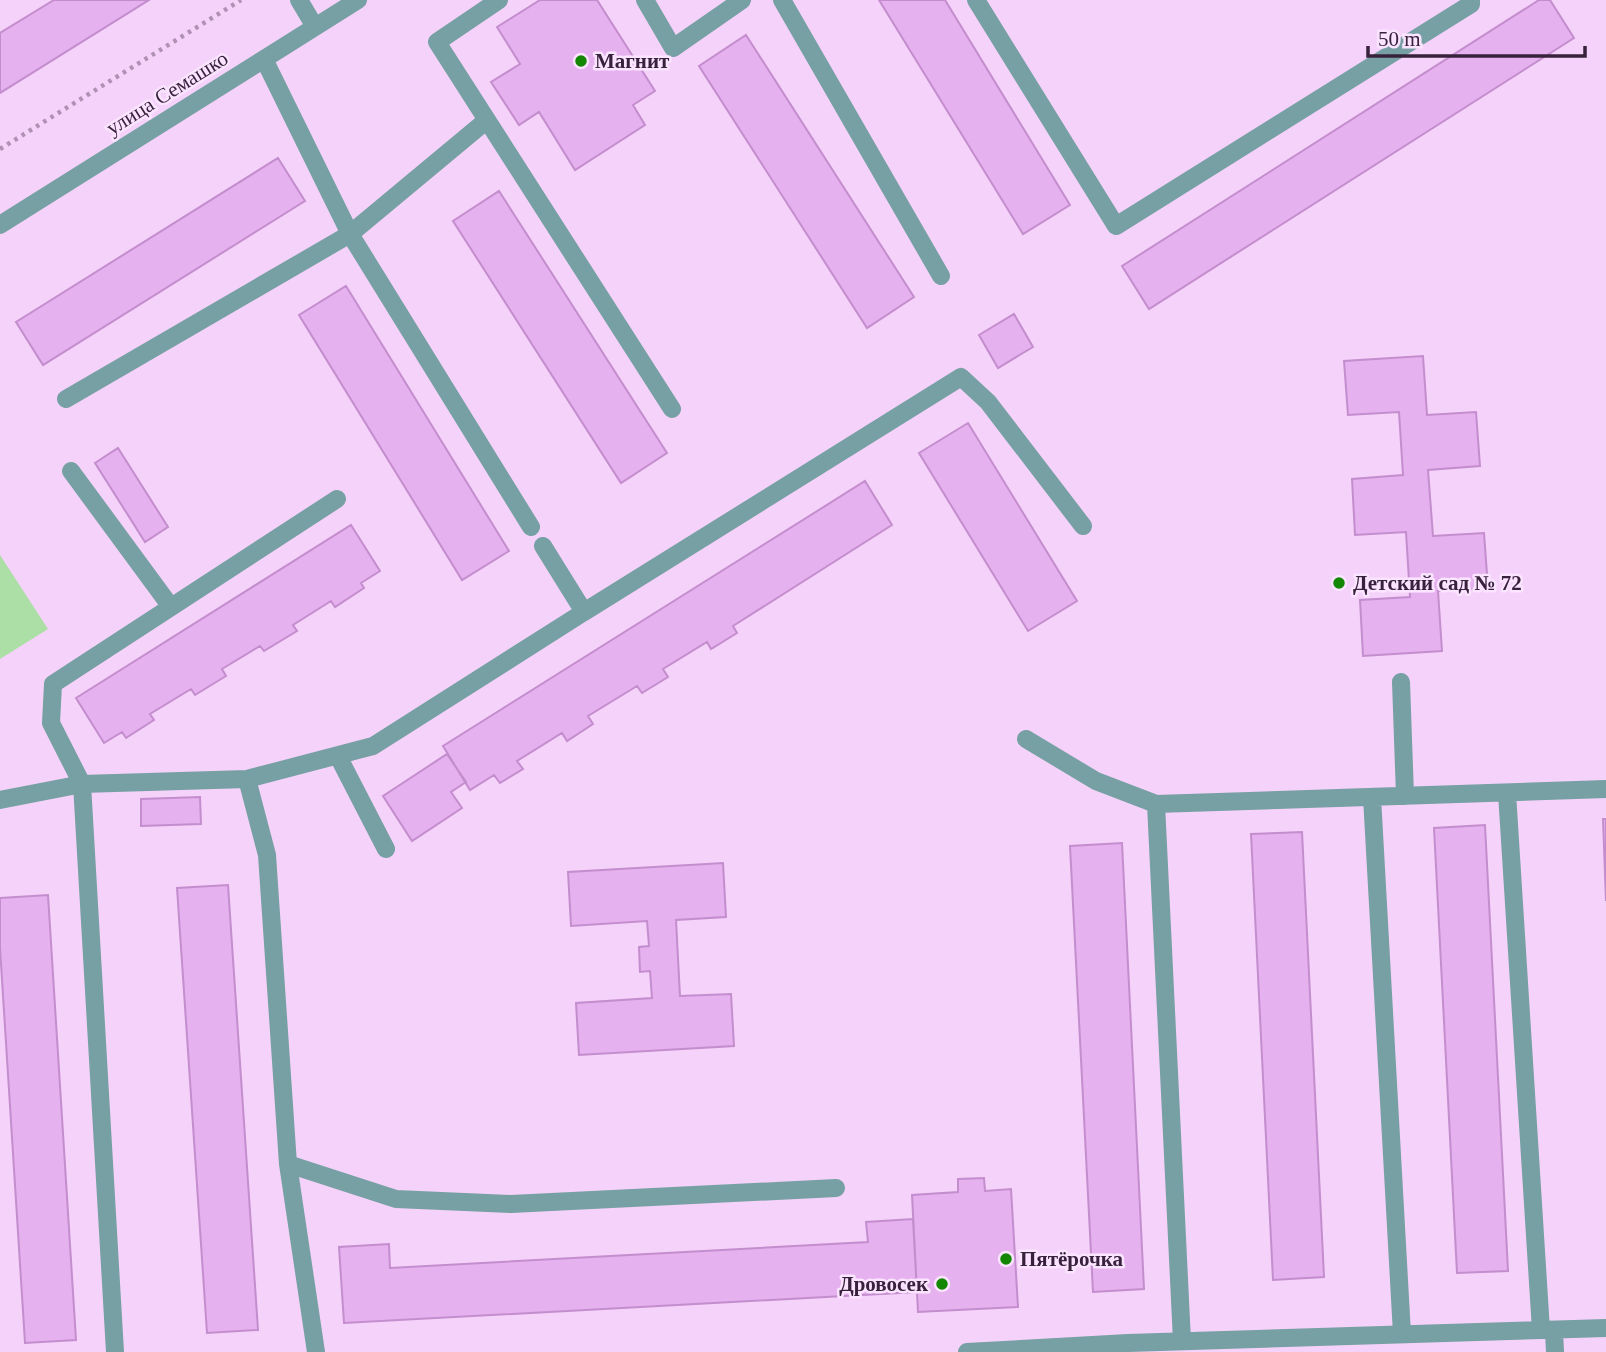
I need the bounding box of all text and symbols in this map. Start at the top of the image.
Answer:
scale bar [1368,14,1585,58]
text: 50 m [1378,27,1421,51]
street label: улица Семашко [102,46,232,140]
place label: Магнит [595,49,670,73]
marker: Магнит [573,53,589,69]
place label: Детский сад № 72 [1353,571,1522,595]
marker: Детский сад № 72 [1331,575,1347,591]
place label: Пятёрочка [1020,1247,1124,1271]
marker: Пятёрочка [998,1251,1014,1267]
place label: Дровосек [839,1272,929,1296]
marker: Дровосек [934,1276,950,1292]

